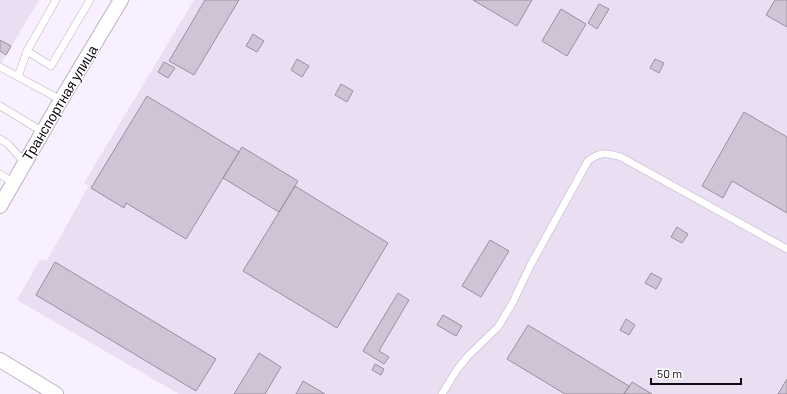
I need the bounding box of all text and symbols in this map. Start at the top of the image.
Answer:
street label: Транспортная улица [18,42,101,164]
scale bar [651,360,741,386]
text: 50 m [657,366,682,380]

